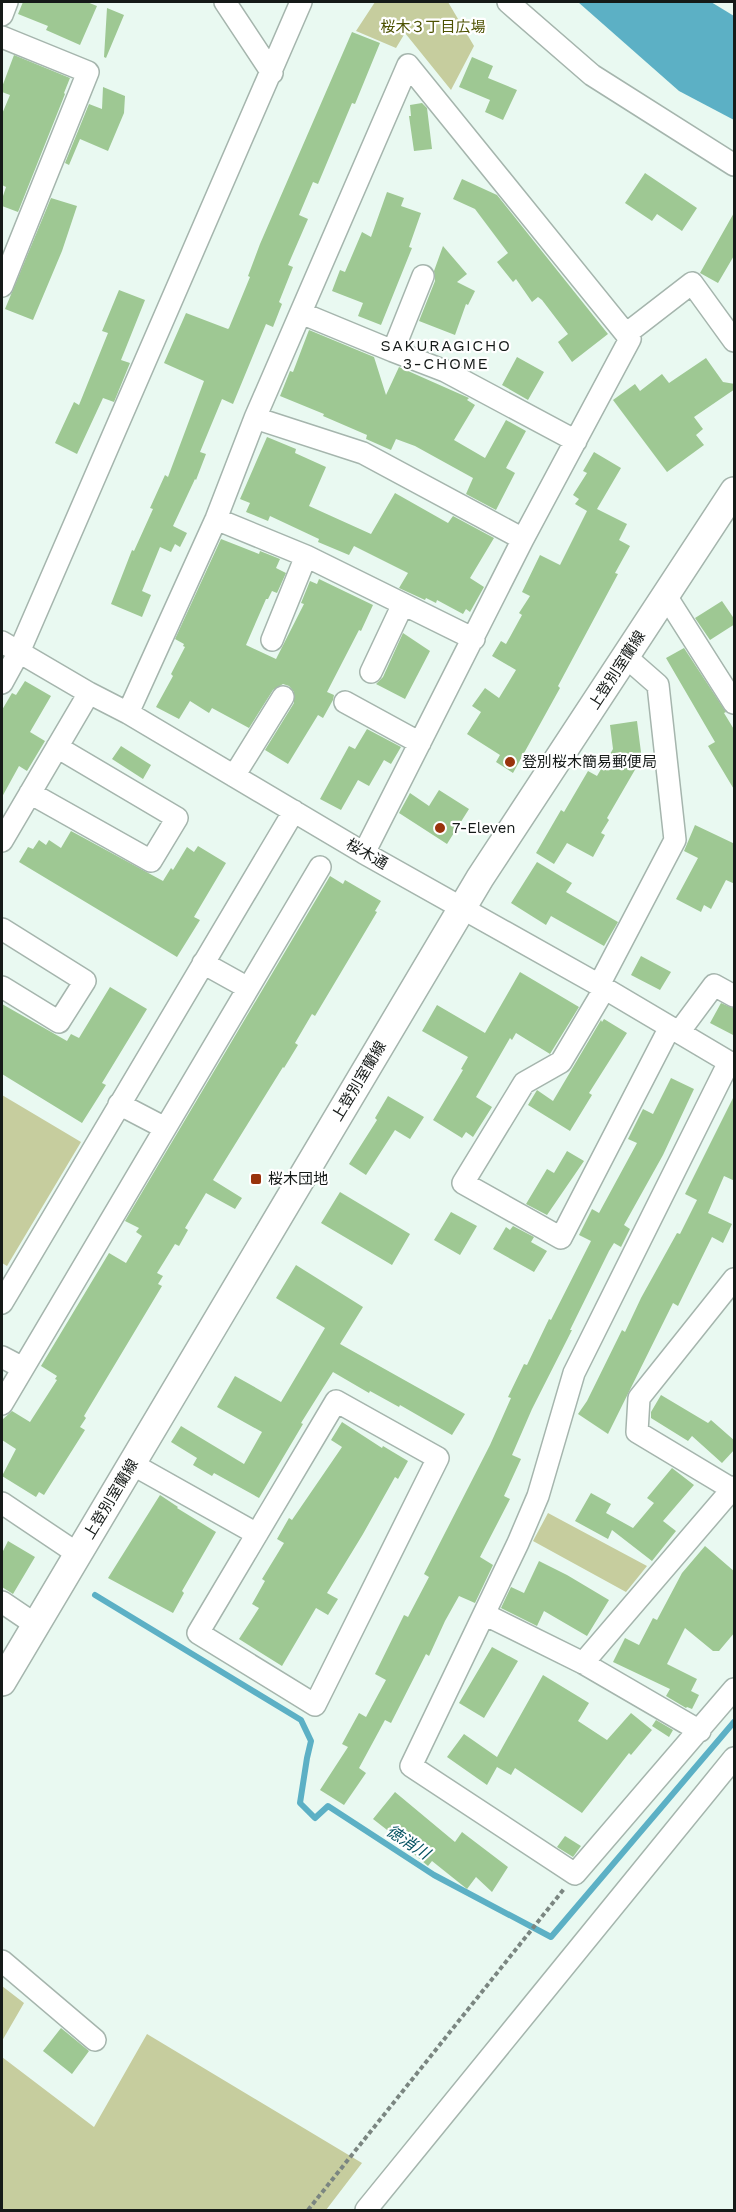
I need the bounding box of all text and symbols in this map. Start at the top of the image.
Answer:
park label: 桜木３丁目広場 [380,18,486,36]
district label: SAKURAGICHO 3-CHOME [381,336,511,373]
street label: 上登別室蘭線 [585,627,649,713]
place label: 登別桜木簡易郵便局 [522,753,657,771]
marker: 登別桜木簡易郵便局 [503,755,517,769]
place label: 7-Eleven [452,819,516,837]
marker: 7-Eleven [433,821,447,835]
street label: 桜木通 [343,835,391,873]
street label: 上登別室蘭線 [328,1038,390,1124]
place label: 桜木団地 [268,1170,328,1188]
marker: 桜木団地 [249,1172,263,1186]
street label: 上登別室蘭線 [80,1456,142,1542]
water label: 徳消川 [383,1821,435,1864]

